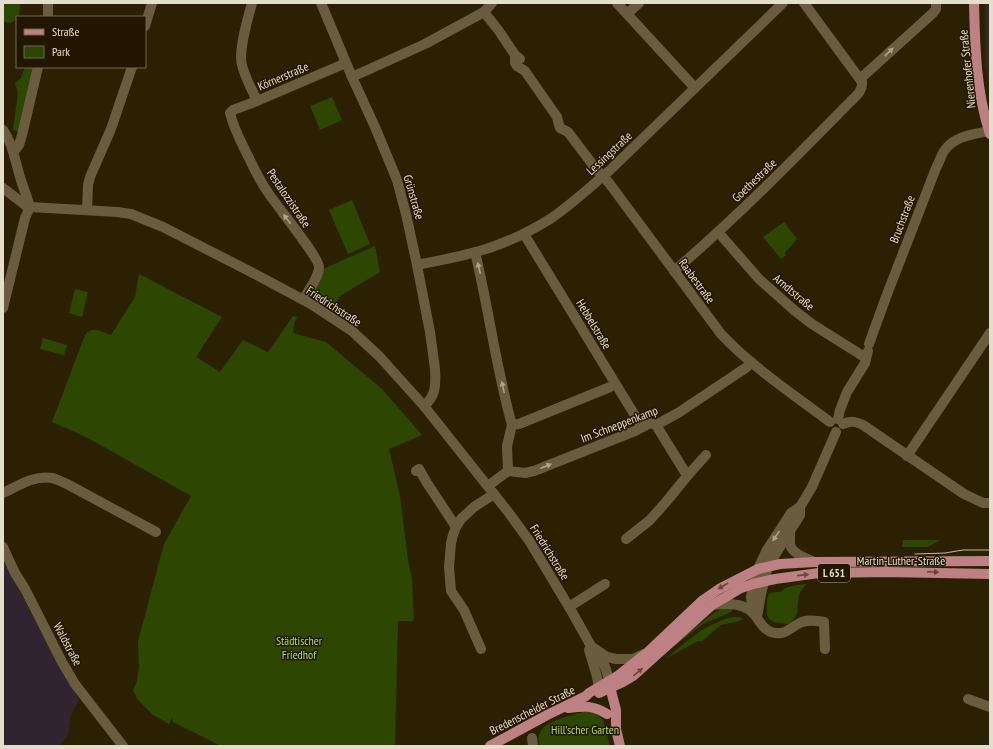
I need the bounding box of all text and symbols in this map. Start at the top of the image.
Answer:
legend [16,16,146,68]
text: Straße [52,24,79,39]
street label: Nierenhofer Straße [955,29,979,109]
text: Park [52,44,70,59]
one-way arrow [883,48,894,57]
street label: Körnerstraße [255,59,311,93]
street label: Lessingstraße [583,128,635,178]
street label: Goethestraße [729,155,779,205]
street label: Pestalozzistraße [264,166,314,230]
street label: Grünstraße [400,173,428,221]
street label: Bruchstraße [886,193,918,245]
one-way arrow [283,213,291,224]
street label: Raabestraße [676,256,718,306]
one-way arrow [475,262,481,274]
street label: Arndtstraße [770,271,818,314]
street label: Friedrichstraße [304,283,364,329]
street label: Hebbelstraße [573,296,615,352]
one-way arrow [499,381,505,393]
street label: Im Schneppenkamp [578,402,660,446]
one-way arrow [541,463,553,469]
street label: Friedrichstraße [527,521,573,583]
one-way arrow [772,531,780,541]
street label: Martin-Luther-Straße [857,553,945,568]
road number: L 651 [818,564,850,582]
one-way arrow [927,569,939,576]
one-way arrow [797,572,809,578]
one-way arrow [717,583,729,590]
street label: Waldstraße [50,620,86,668]
park label: Städtischer Friedhof [276,633,323,662]
one-way arrow [632,667,643,676]
street label: Bredenscheider Straße [487,682,577,738]
park label: Hill’scher Garten [551,722,619,737]

